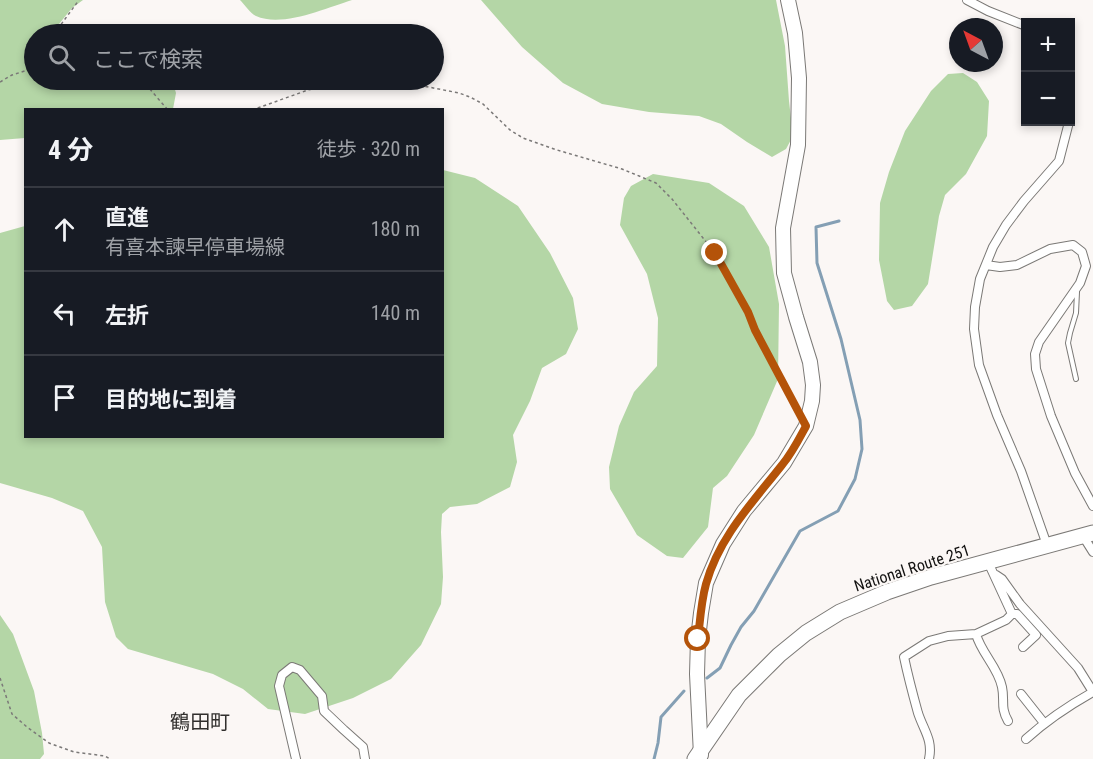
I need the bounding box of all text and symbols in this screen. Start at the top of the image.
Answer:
north arrow [949,18,1003,72]
map controls [1021,18,1075,126]
button: + [1021,18,1075,72]
search box [24,24,444,90]
icon: search [45,41,78,74]
text: ここで検索 [93,47,203,72]
button: − [1021,72,1075,126]
text: 4 分 [48,135,93,165]
text: 徒歩 · 320 m [317,137,420,161]
text: 直進 [105,205,149,230]
icon: ahead [48,213,81,246]
text: 180 m [371,217,420,241]
text: 有喜本諫早停車場線 [105,235,285,259]
route end [701,239,727,265]
icon: left [48,297,81,330]
text: 140 m [371,301,420,325]
text: 左折 [105,303,149,328]
icon: arrive [48,381,81,414]
text: 目的地に到着 [105,387,237,412]
street label: National Route 251 [852,540,972,596]
route start [684,625,710,651]
district label: 鶴田町 [170,710,230,734]

